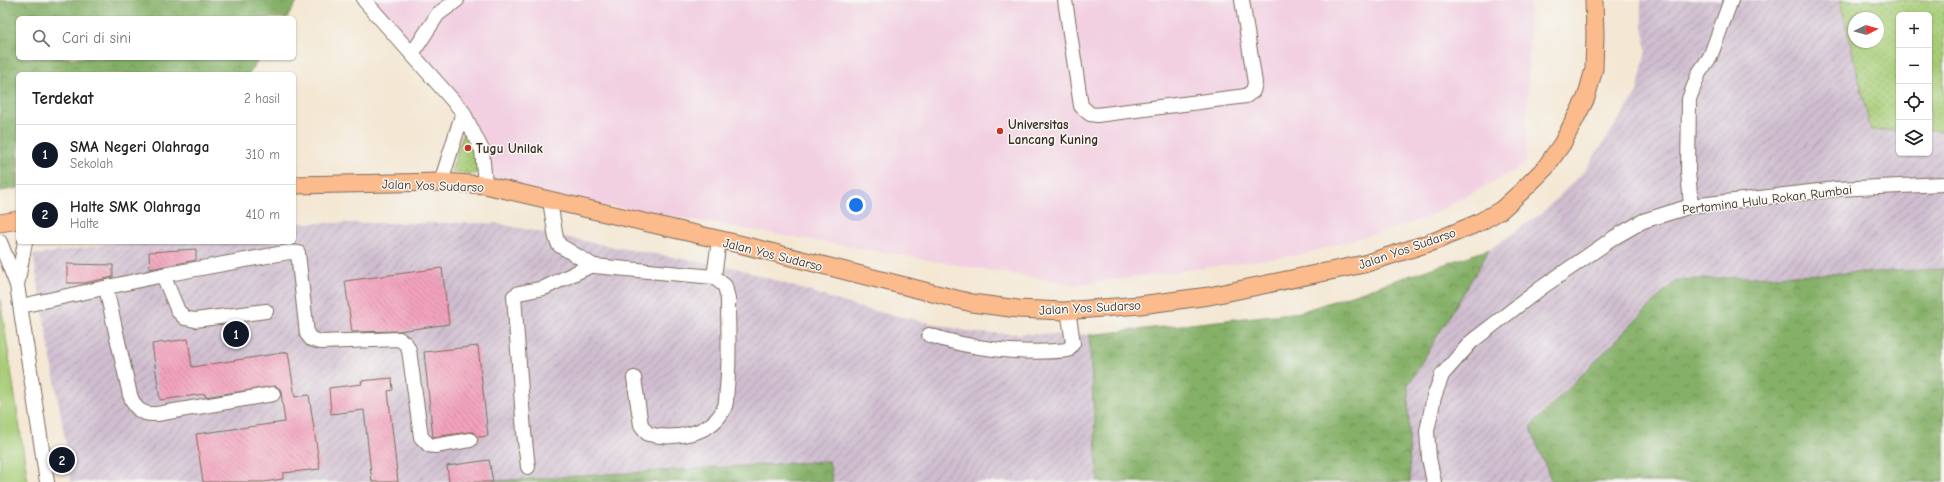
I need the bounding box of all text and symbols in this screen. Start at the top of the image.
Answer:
north arrow [1848,12,1884,48]
map controls [1896,12,1932,156]
button: + [1896,12,1932,48]
search box [16,16,296,60]
icon: search [30,27,52,49]
text: Cari di sini [62,29,131,47]
button: − [1896,48,1932,84]
button: locate [1896,84,1932,120]
text: Terdekat [32,89,94,108]
text: 2 hasil [244,91,280,106]
place label: Universitas Lancang Kuning [1008,117,1098,147]
button: layers [1896,120,1932,156]
marker: Universitas Lancang Kuning [995,126,1005,136]
text: SMA Negeri Olahraga [70,138,209,156]
place label: Tugu Unilak [476,141,544,156]
marker: Tugu Unilak [463,143,473,153]
text: 1 [42,147,48,162]
text: 310 m [245,147,280,162]
text: Sekolah [70,156,113,171]
street label: Jalan Yos Sudarso [382,176,484,195]
street label: Pertamina Hulu Rokan Rumbai [1681,182,1853,217]
your location [846,195,866,215]
text: Halte SMK Olahraga [70,198,201,216]
text: 2 [42,207,48,222]
text: 410 m [246,207,280,222]
text: Halte [70,216,99,231]
street label: Jalan Yos Sudarso [1356,225,1458,272]
street label: Jalan Yos Sudarso [722,235,824,274]
street label: Jalan Yos Sudarso [1039,297,1141,318]
pin: 1 [223,319,249,349]
pin: 2 [49,445,75,475]

